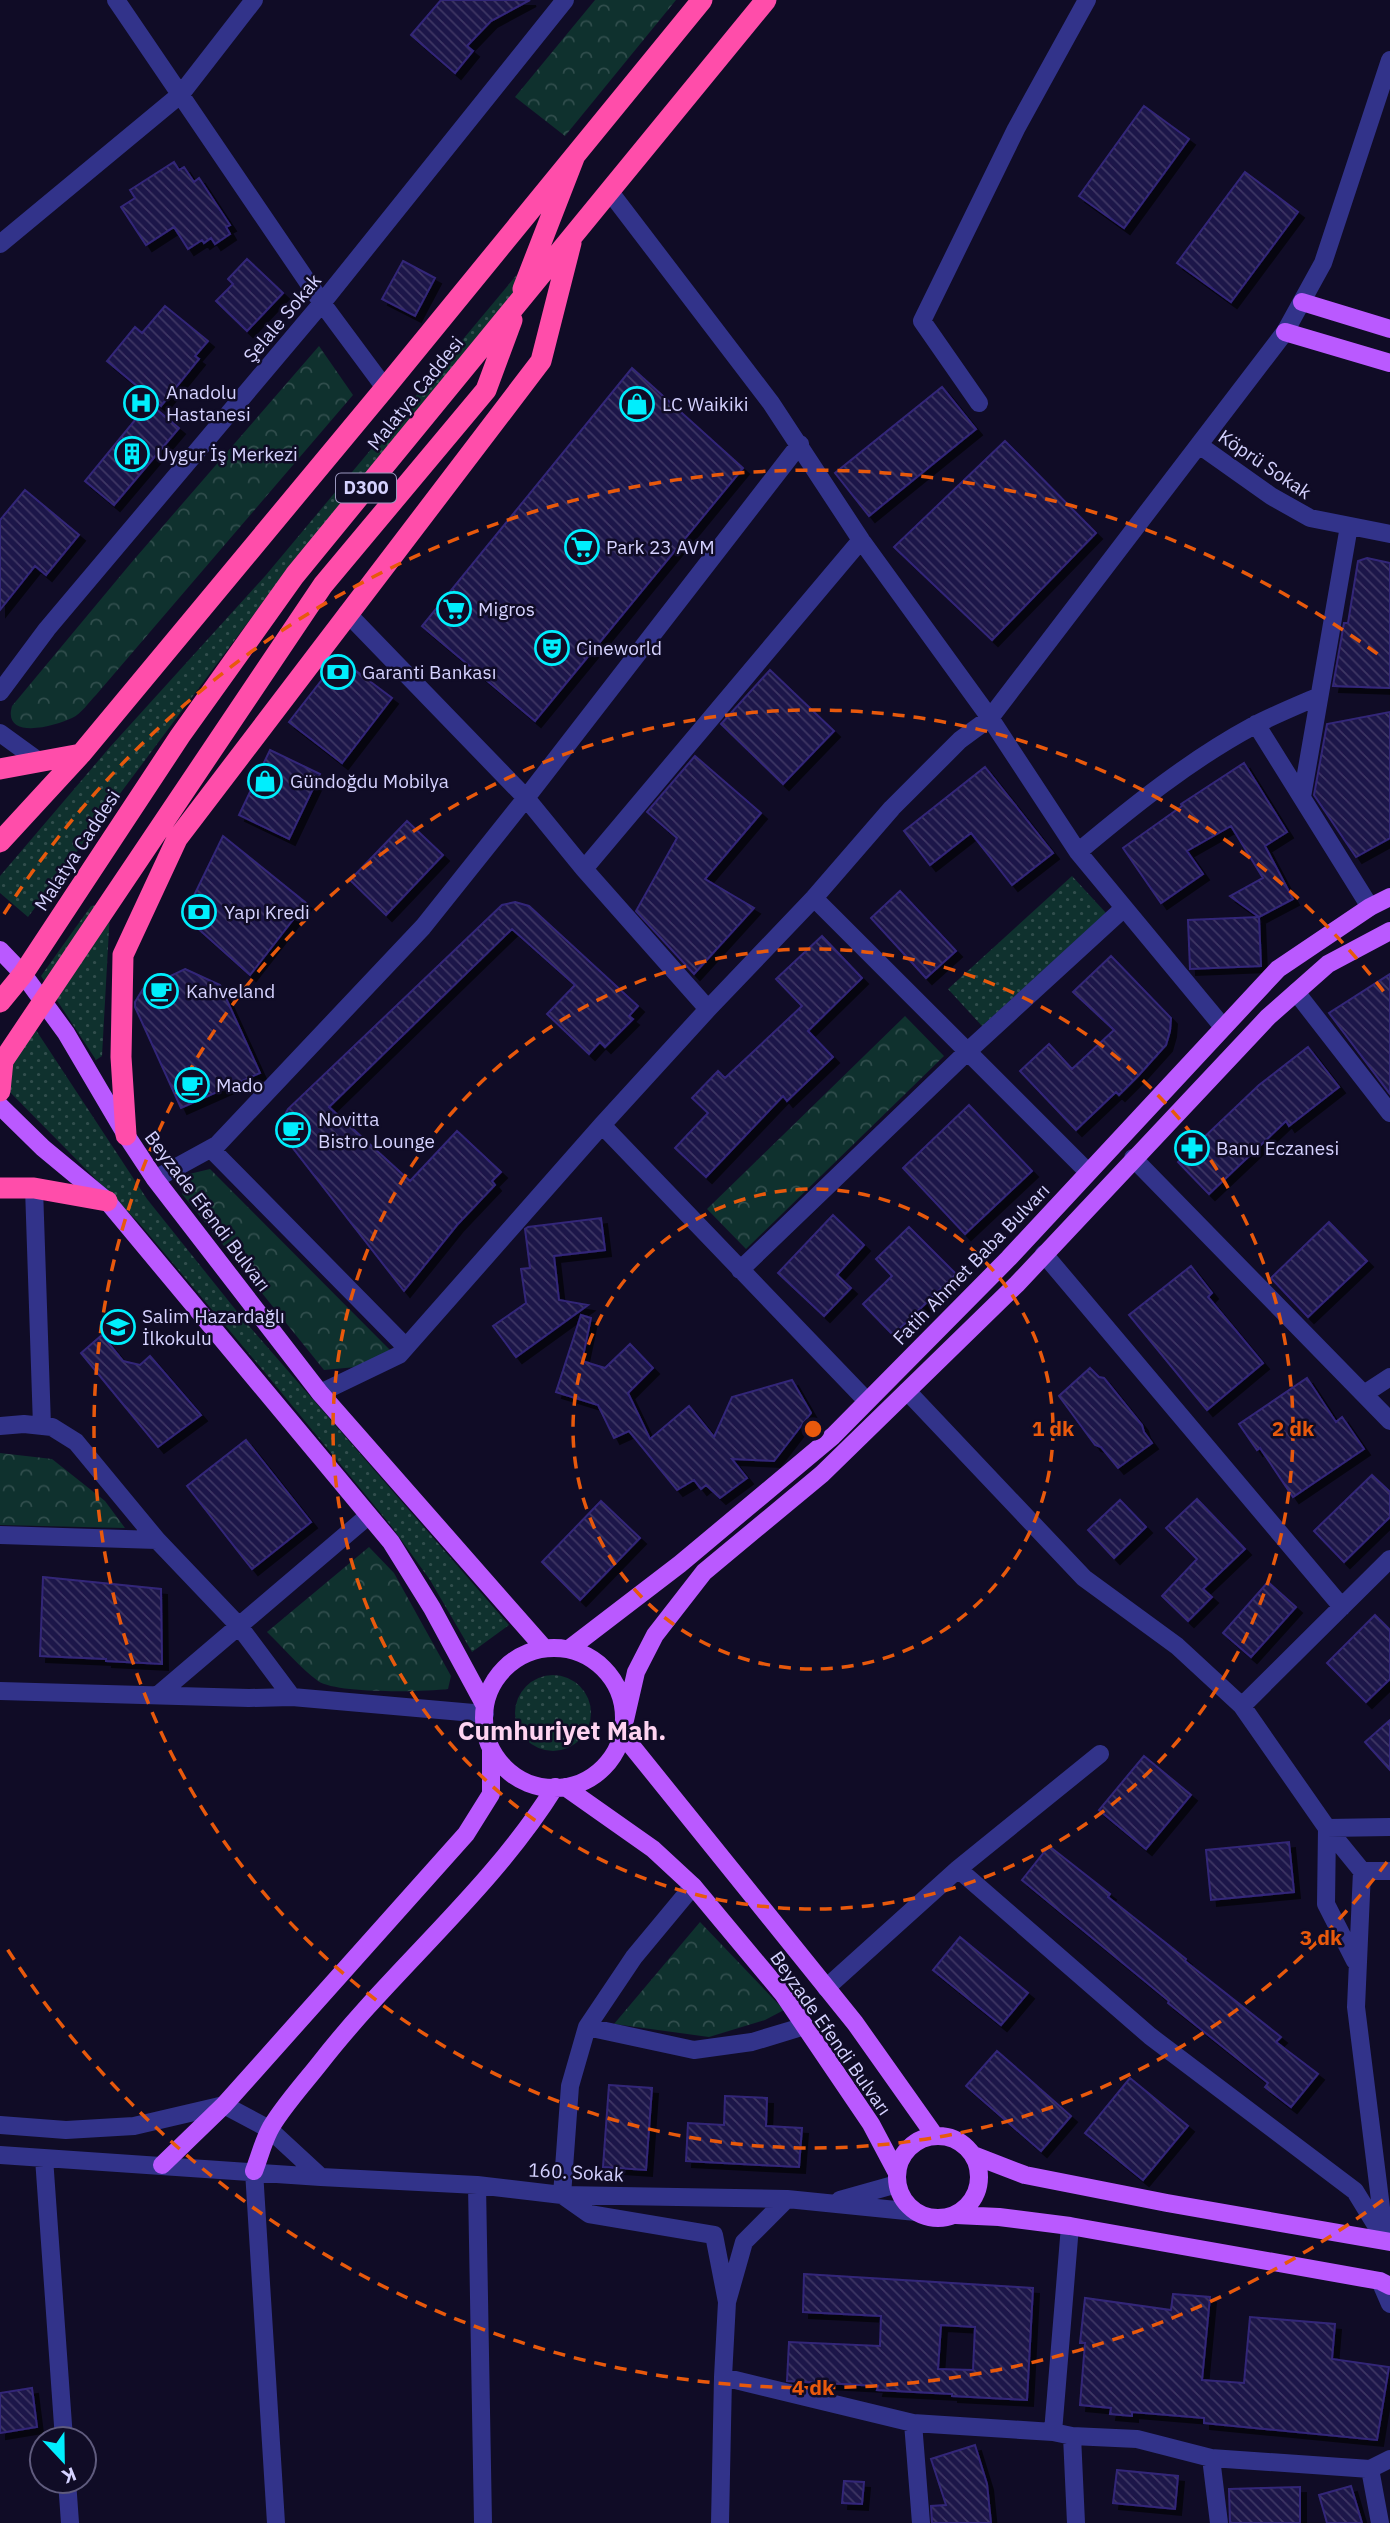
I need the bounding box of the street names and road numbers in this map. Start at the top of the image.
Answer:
street label: Şelale Sokak [238,269,326,367]
street label: Malatya Caddesi [362,331,468,455]
street label: Köprü Sokak [1214,424,1316,504]
road number: D300 [336,474,396,502]
street label: Malatya Caddesi [29,785,125,915]
street label: Beyzade Efendi Bulvarı [140,1126,276,1296]
street label: Fatih Ahmet Baba Bulvarı [888,1178,1054,1350]
street label: Beyzade Efendi Bulvarı [765,1946,897,2120]
street label: 160. Sokak [528,2158,624,2186]

